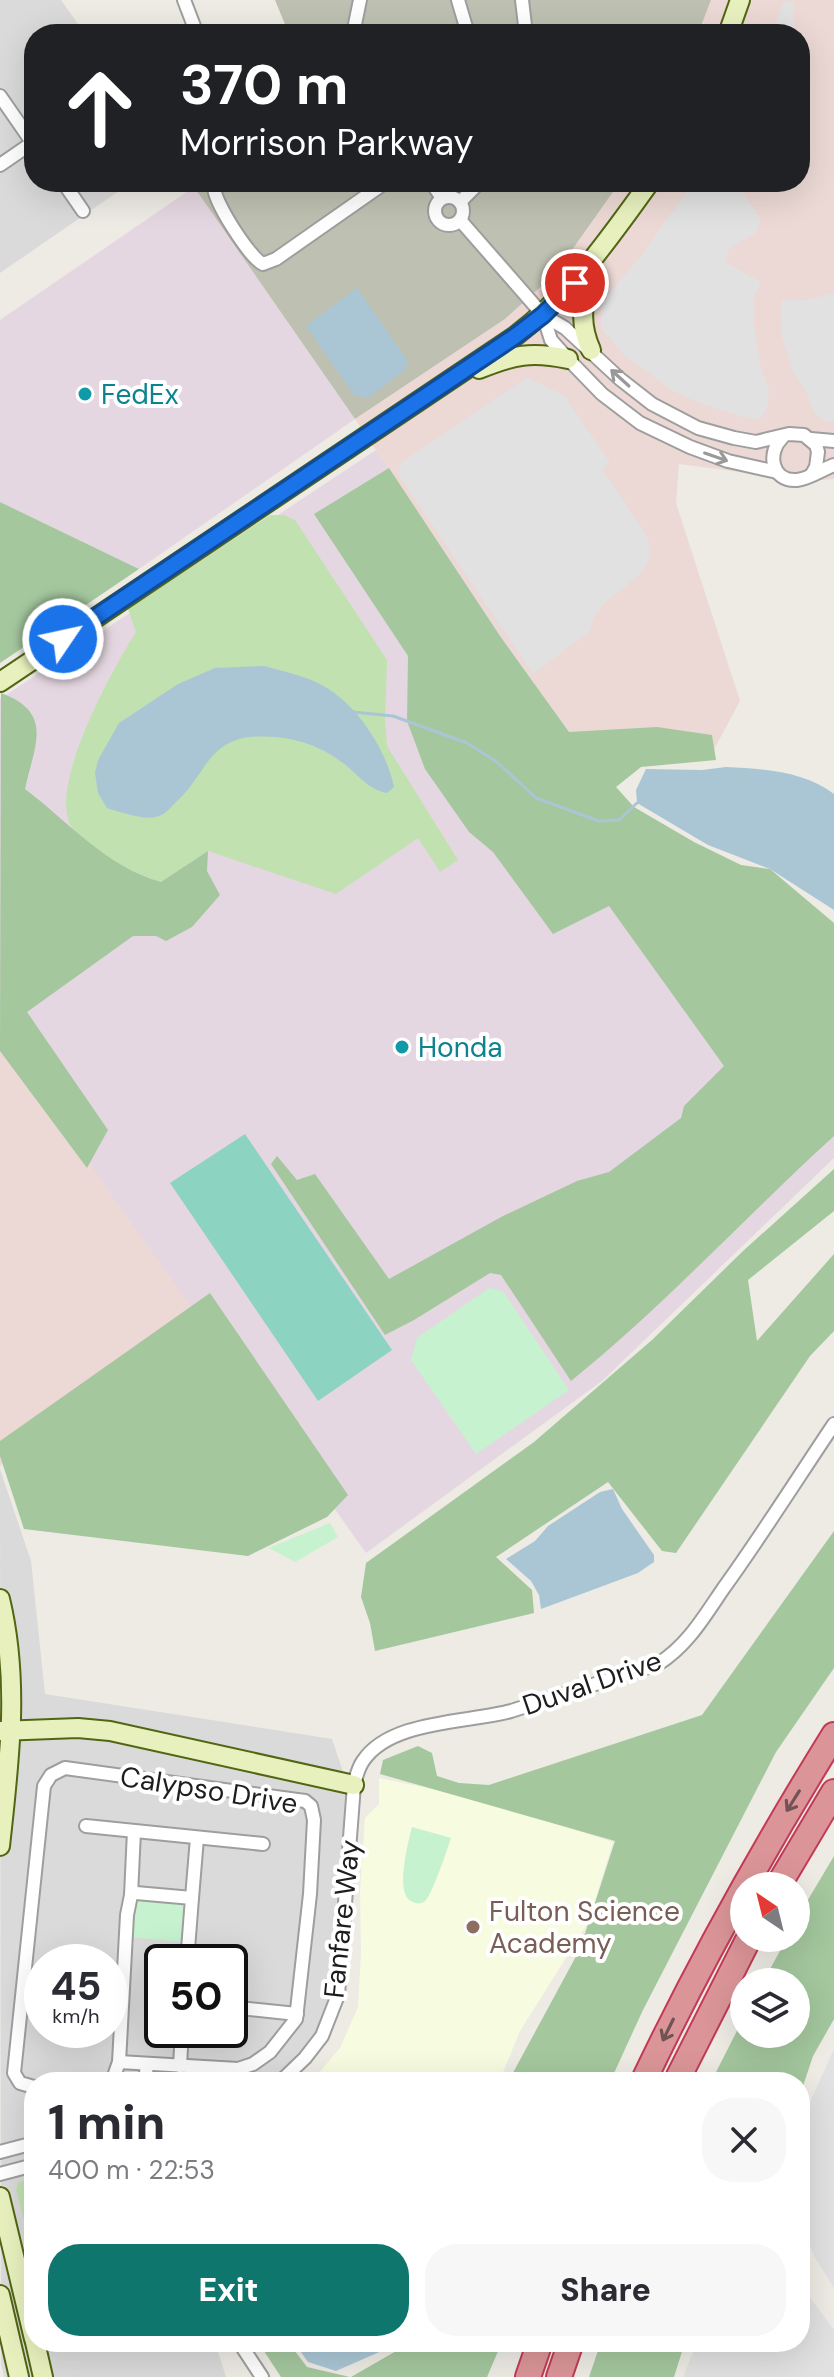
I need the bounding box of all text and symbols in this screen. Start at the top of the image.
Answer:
text: 370 m [180,48,348,121]
icon: ahead [48,56,152,160]
text: Morrison Parkway [180,119,474,166]
pin [541,249,609,317]
icon: arrive [553,261,597,305]
one-way arrow [611,370,631,388]
place label: FedEx [101,376,179,413]
marker: FedEx [76,385,94,403]
one-way arrow [704,450,729,465]
position arrow [21,597,105,681]
place label: Honda [418,1029,503,1066]
marker: Honda [393,1038,411,1056]
street label: Duval Drive [518,1642,666,1724]
street label: Calypso Drive [118,1758,300,1822]
one-way arrow [784,1790,801,1812]
street label: Fanfare Way [315,1838,369,2000]
north arrow [730,1872,810,1952]
map controls [730,1872,810,2048]
place label: Fulton Science Academy [489,1893,680,1962]
marker: Fulton Science Academy [464,1918,482,1936]
speed limit sign: 50 [144,1944,248,2048]
text: 45 [51,1960,101,2012]
button: layers [730,1968,810,2048]
text: km/h [52,2003,100,2029]
one-way arrow [660,2017,676,2041]
text: 1 min [48,2091,165,2154]
button: close [702,2098,786,2182]
text: 400 m · 22:53 [48,2153,215,2187]
button: Exit [48,2244,409,2336]
button: Share [425,2244,786,2336]

